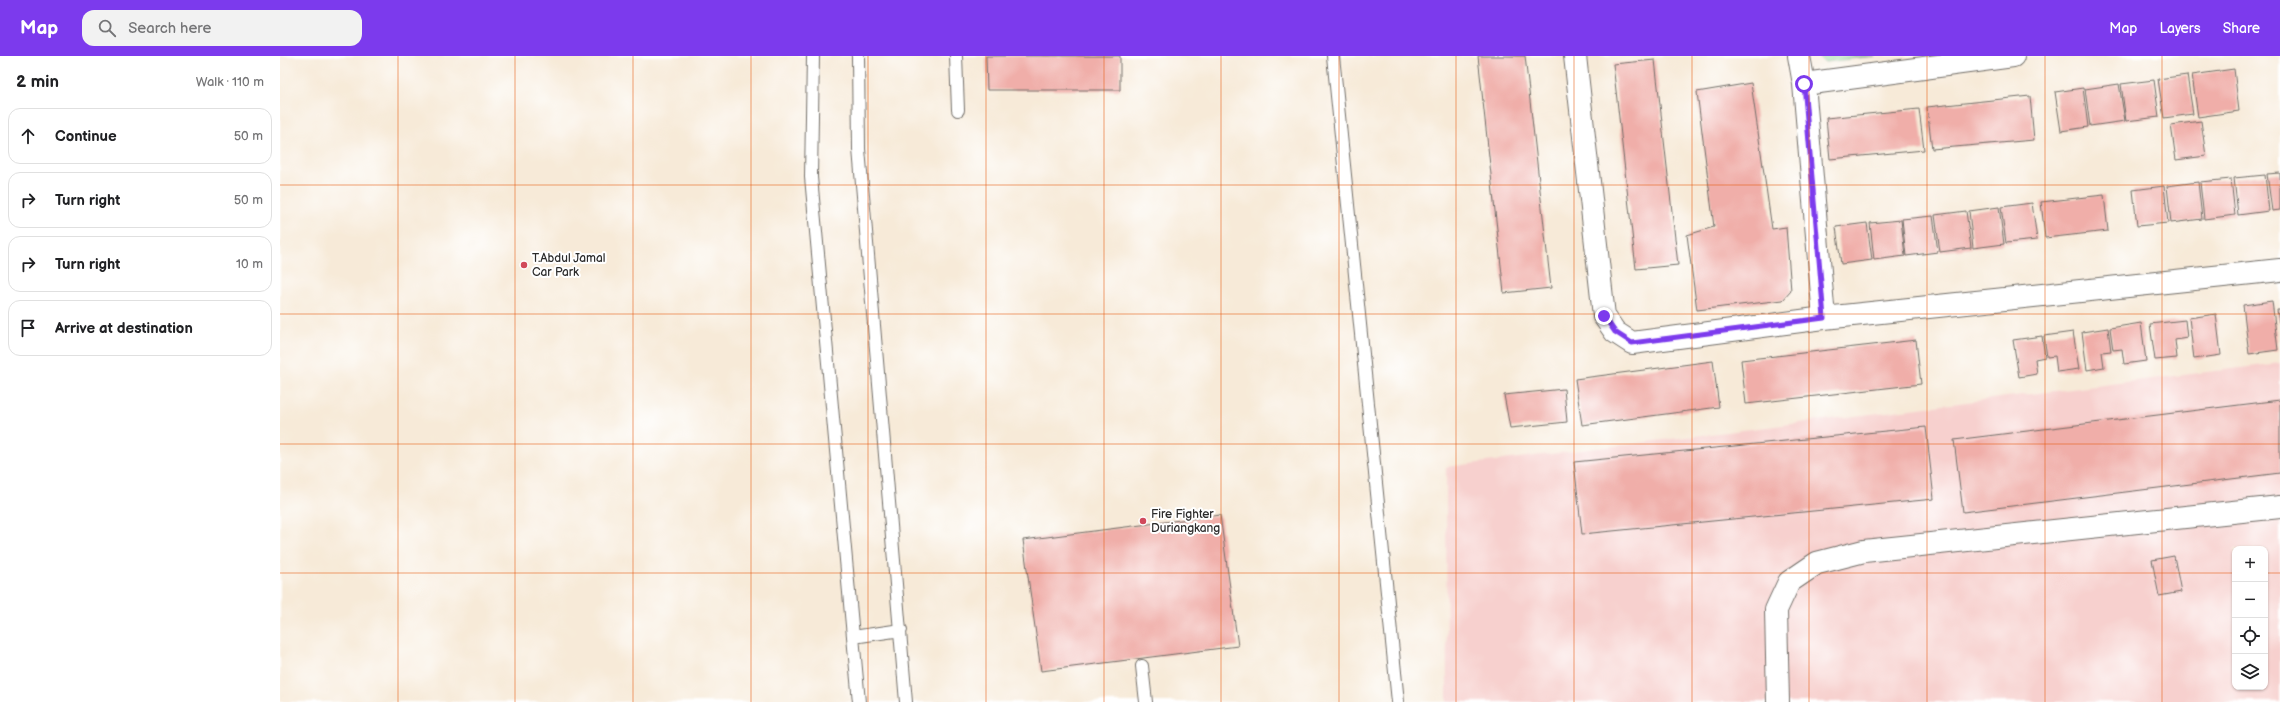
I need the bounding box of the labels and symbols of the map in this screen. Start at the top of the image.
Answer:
route start [1795,75,1813,93]
place label: T.Abdul Jamal Car Park [532,251,605,280]
marker: T.Abdul Jamal Car Park [519,260,529,270]
route end [1595,307,1613,325]
place label: Fire Fighter Duriangkang [1151,507,1220,536]
marker: Fire Fighter Duriangkang [1138,516,1148,526]

